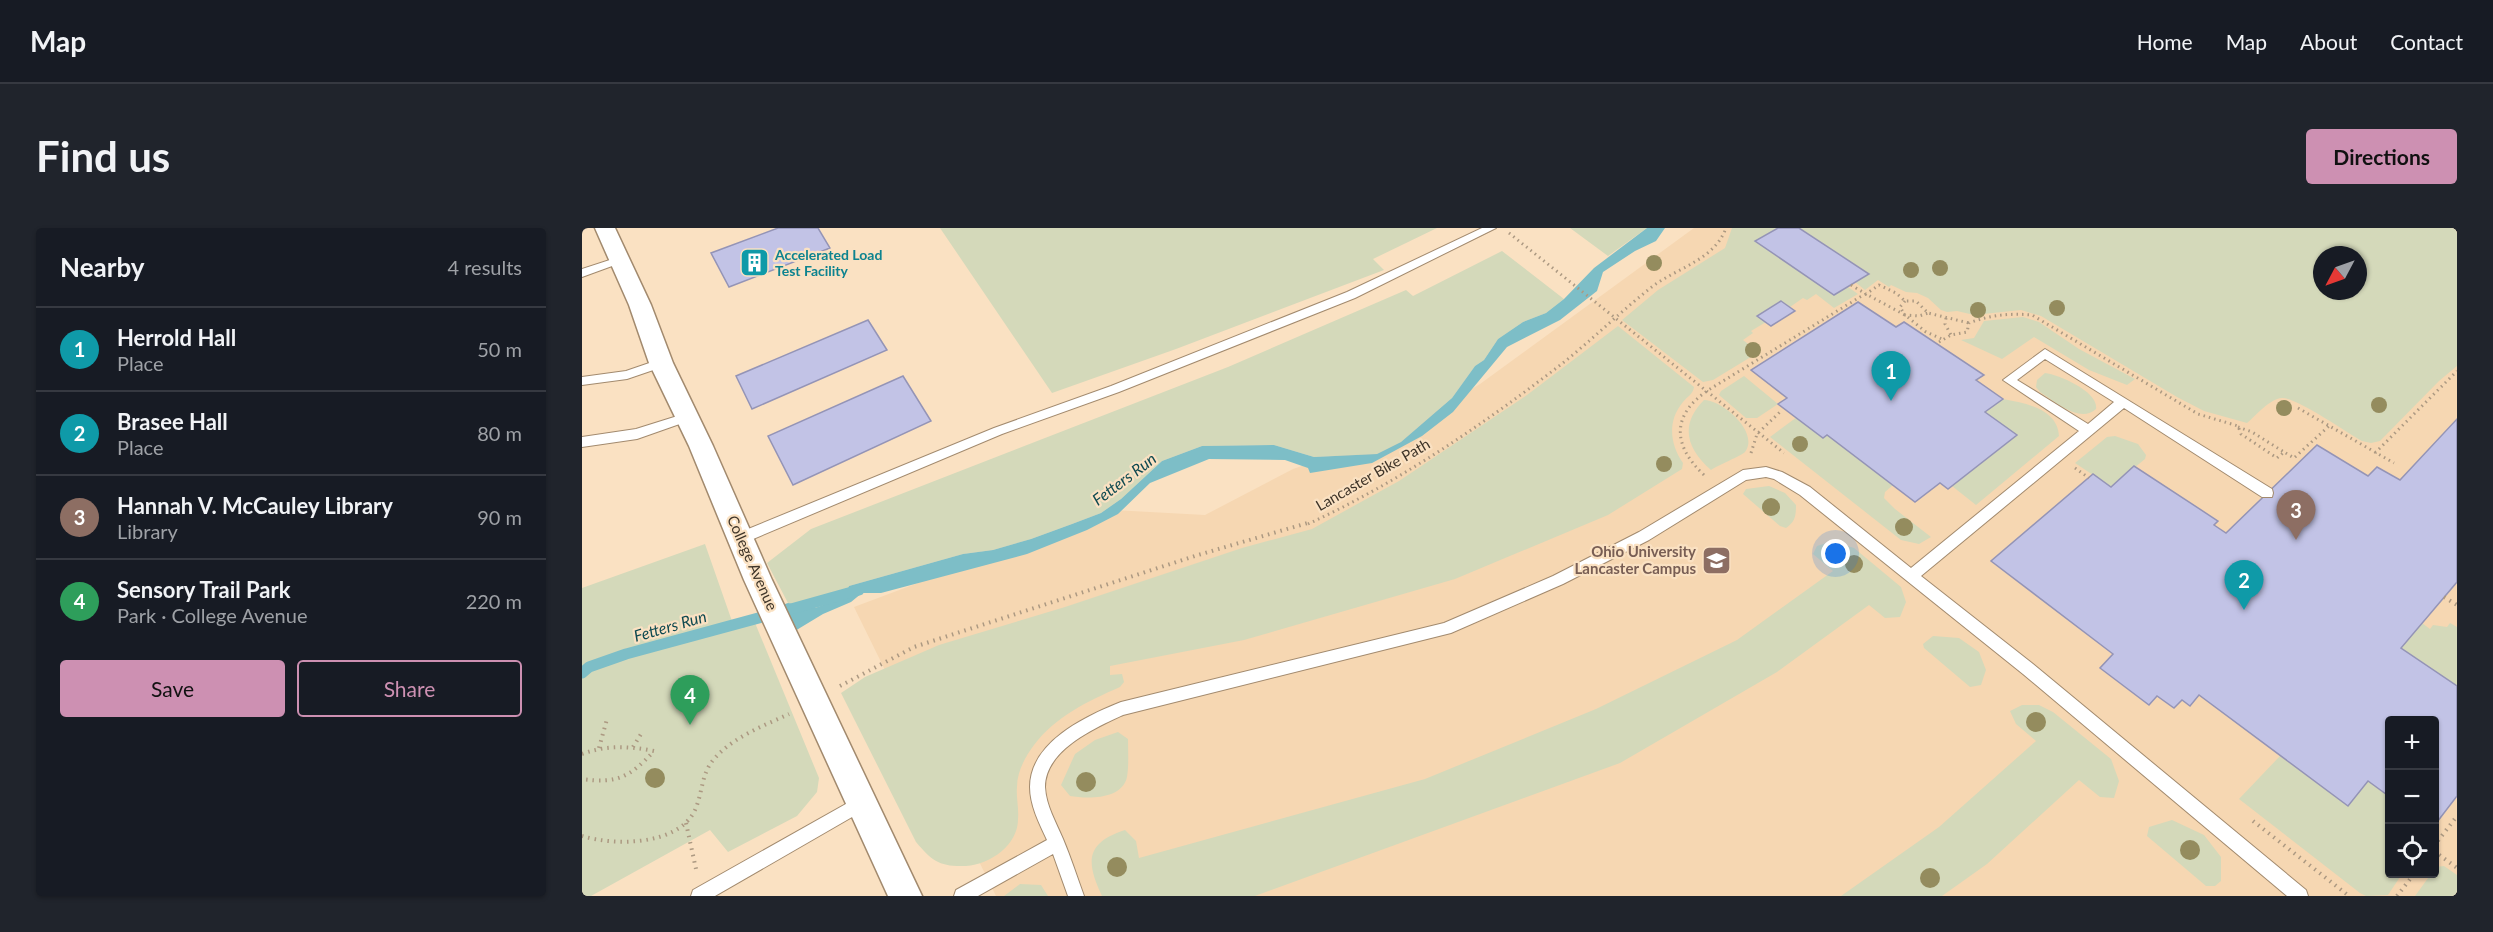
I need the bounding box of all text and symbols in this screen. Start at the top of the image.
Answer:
text: Map [30,24,86,58]
text: Home [2137,29,2193,54]
text: Map [2226,29,2267,54]
text: About [2300,29,2357,54]
text: Contact [2390,29,2463,54]
button: Directions [2306,129,2457,184]
text: Find us [36,131,170,181]
place label: Accelerated Load Test Facility [774,246,882,279]
north arrow [2313,246,2367,300]
building icon: Accelerated Load Test Facility [738,247,770,279]
text: Nearby [60,251,145,283]
text: 4 results [447,255,522,279]
text: Herrold Hall [117,324,236,351]
text: 1 [74,337,85,361]
text: 50 m [477,337,522,361]
text: Place [117,351,164,375]
pin: 1 [1872,352,1910,401]
text: Brasee Hall [117,408,228,435]
text: 2 [74,421,85,445]
text: 80 m [477,421,522,445]
street label: Lancaster Bike Path [1312,434,1433,514]
text: Place [117,435,164,459]
water label: Fetters Run [1088,448,1159,509]
pin: 3 [2276,490,2316,540]
text: Hannah V. McCauley Library [117,492,393,519]
text: 3 [74,505,85,529]
text: 90 m [477,505,522,529]
street label: College Avenue [724,512,782,613]
text: Library [117,519,178,543]
your location [1821,539,1850,568]
place label: Ohio University Lancaster Campus [1575,542,1696,577]
school or university icon: Ohio University Lancaster Campus [1701,545,1733,577]
pin: 2 [2224,560,2264,610]
text: Sensory Trail Park [117,576,290,603]
text: 4 [74,589,85,613]
text: 220 m [466,589,522,613]
text: Park · College Avenue [117,603,307,627]
water label: Fetters Run [631,606,708,645]
button: Save [60,660,285,717]
button: Share [297,660,522,717]
pin: 4 [670,676,710,725]
map controls [2385,716,2439,878]
button: + [2385,716,2439,770]
button: − [2385,770,2439,824]
button: locate [2385,824,2439,878]

